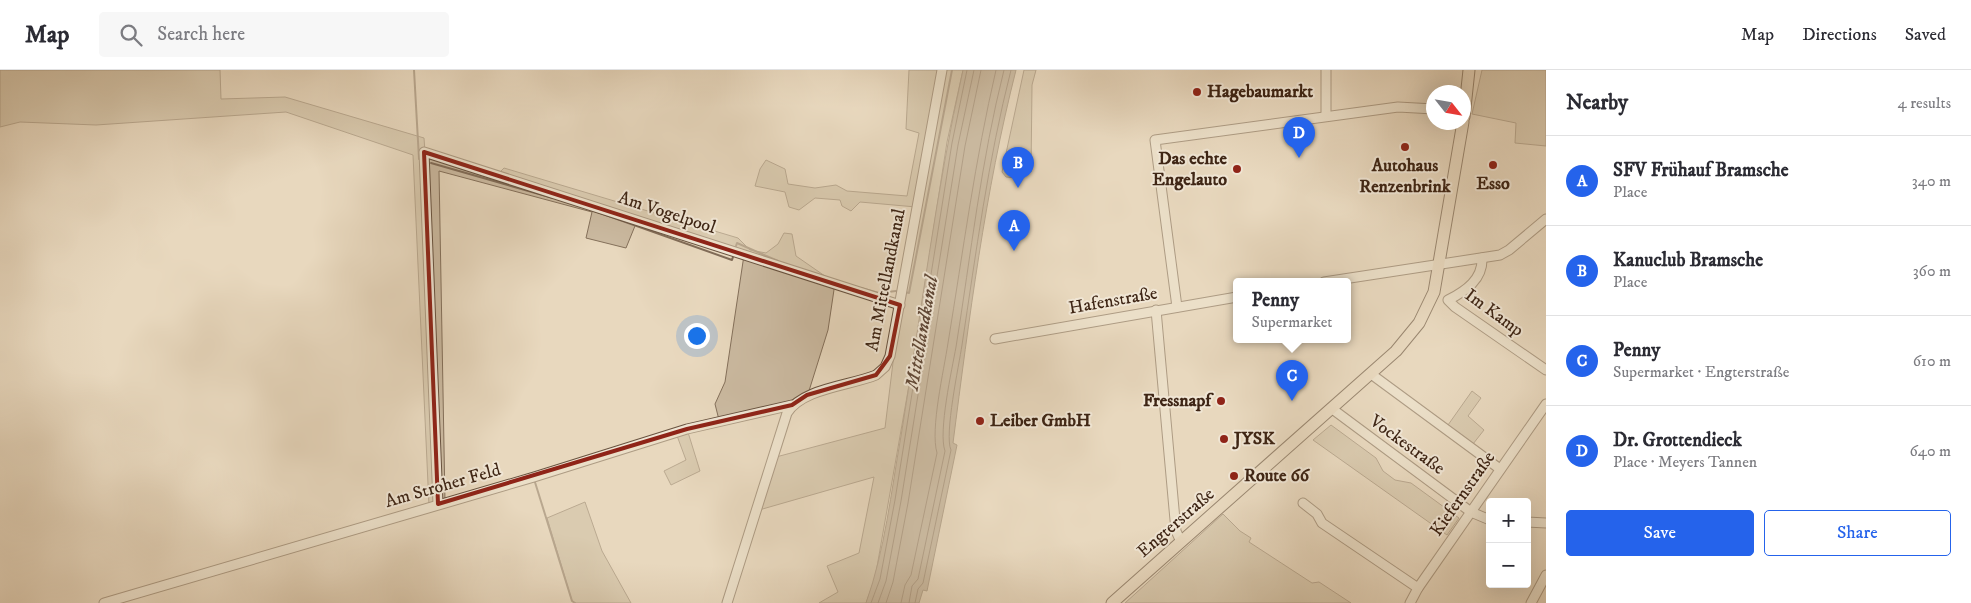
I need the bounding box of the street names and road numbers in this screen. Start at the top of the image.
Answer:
street label: Am Vogelpool [615,187,719,239]
street label: Am Mittellandkanal [861,206,911,353]
street label: Hafenstraße [1067,282,1159,320]
street label: Im Kamp [1460,284,1528,342]
street label: Vockestraße [1364,410,1449,480]
street label: Kiefernstraße [1426,447,1500,541]
street label: Am Stroher Feld [383,459,503,513]
street label: Engterstraße [1133,483,1219,563]

